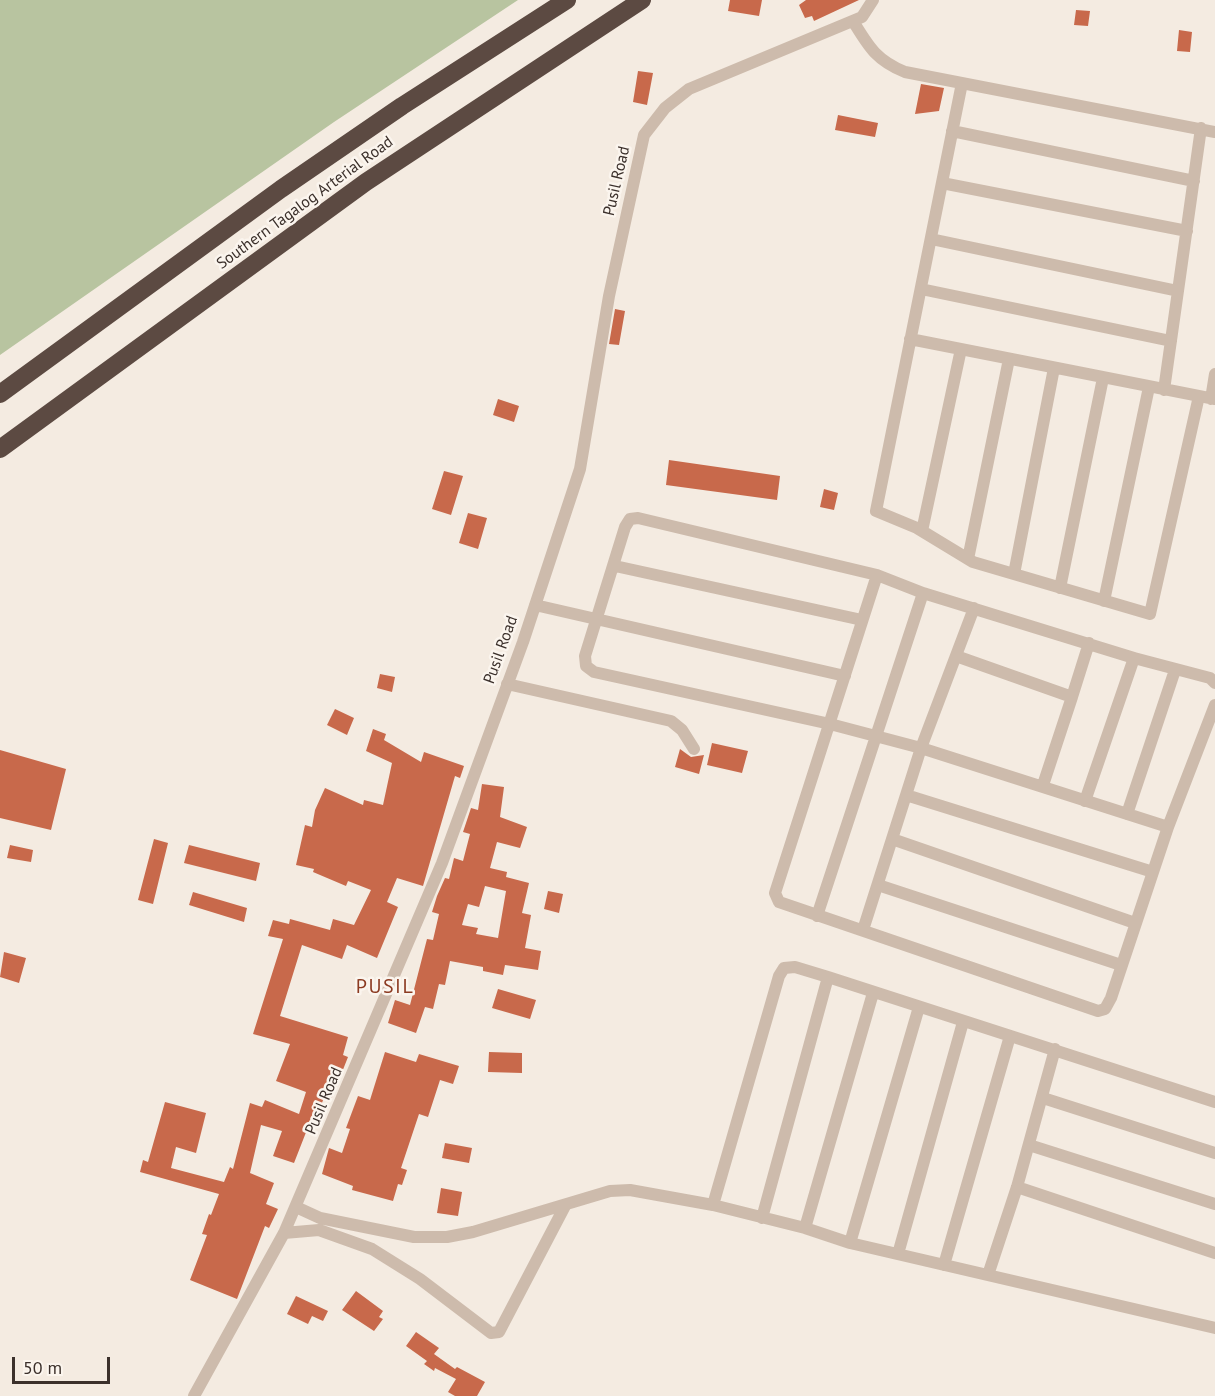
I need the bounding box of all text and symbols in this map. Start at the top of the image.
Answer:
street label: Southern Tagalog Arterial Road [213,133,397,273]
street label: Pusil Road [600,144,634,218]
street label: Pusil Road [480,613,522,687]
district label: PUSIL [356,975,414,999]
street label: Pusil Road [301,1065,347,1137]
scale bar [15,1345,112,1383]
text: 50 m [23,1356,62,1379]

